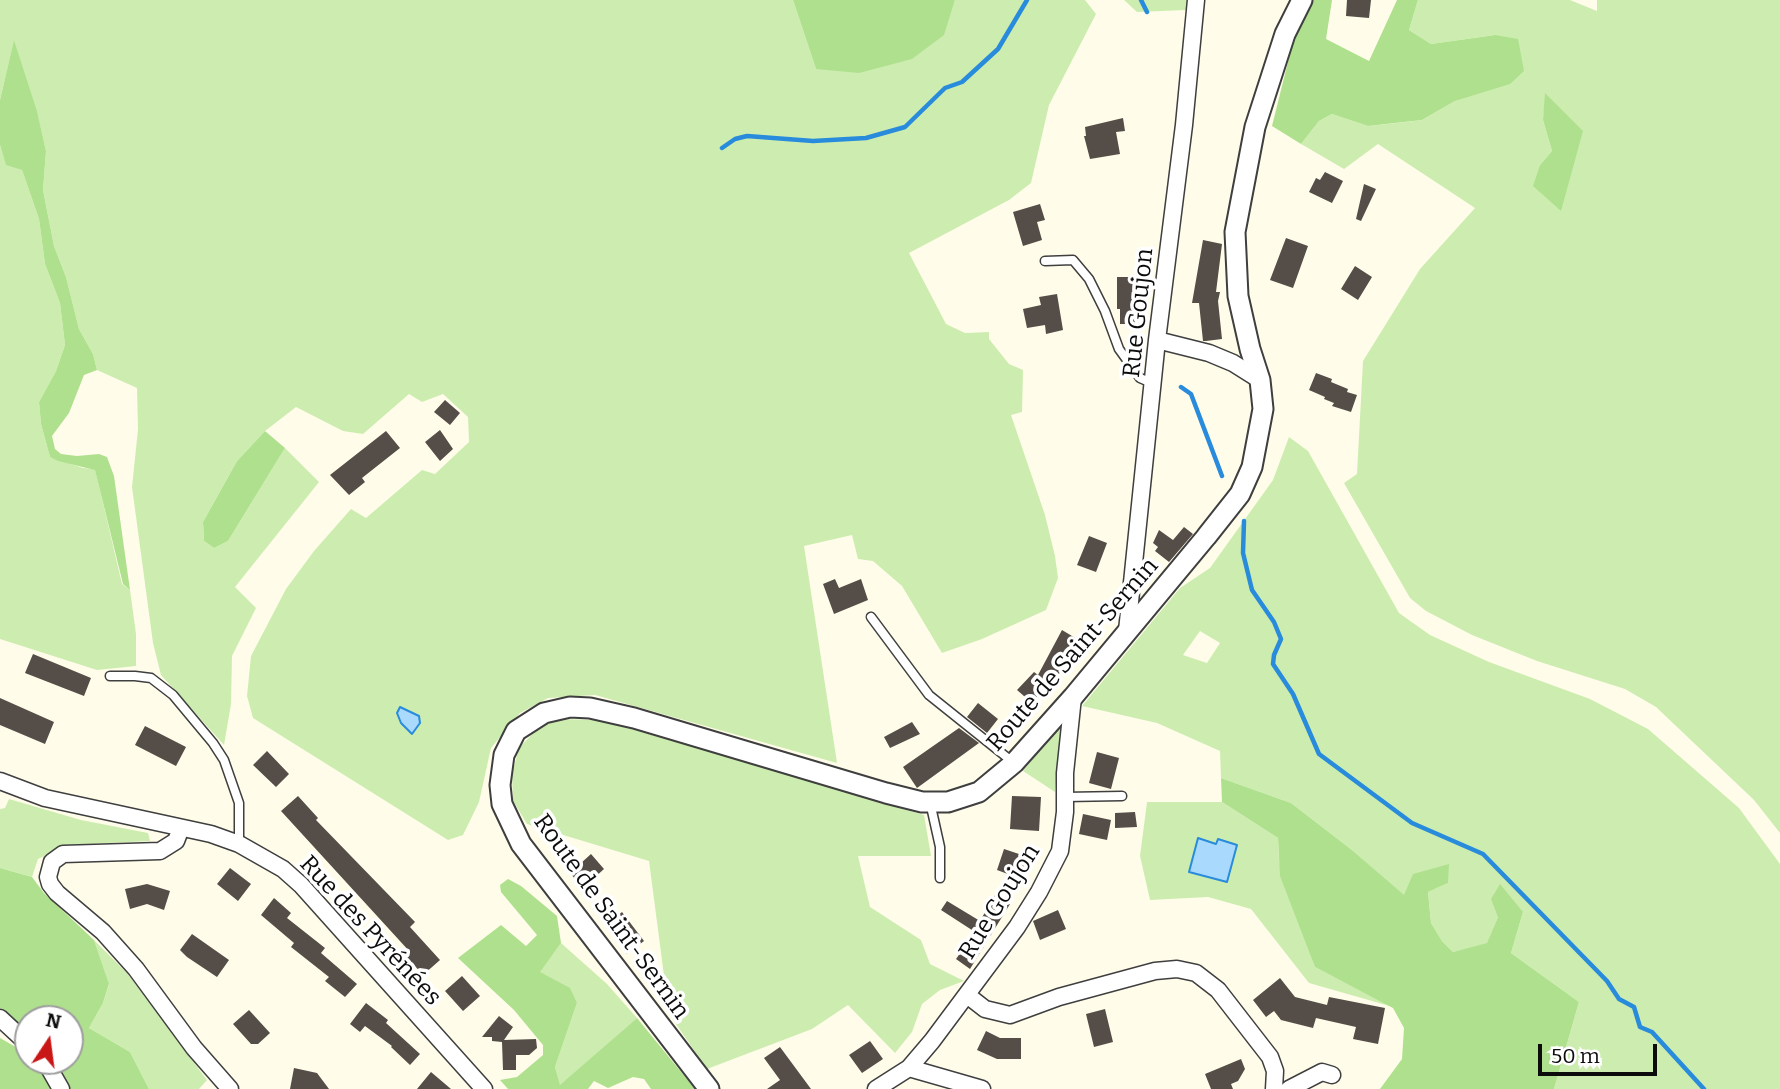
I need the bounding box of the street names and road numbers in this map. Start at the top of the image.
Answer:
street label: Rue Goujon [1118,247,1160,379]
street label: Route de Saint-Sernin [981,553,1165,757]
street label: Route de Saint-Sernin [527,809,695,1025]
street label: Rue Goujon [953,839,1047,965]
street label: Rue des Pyrénées [293,850,447,1012]

